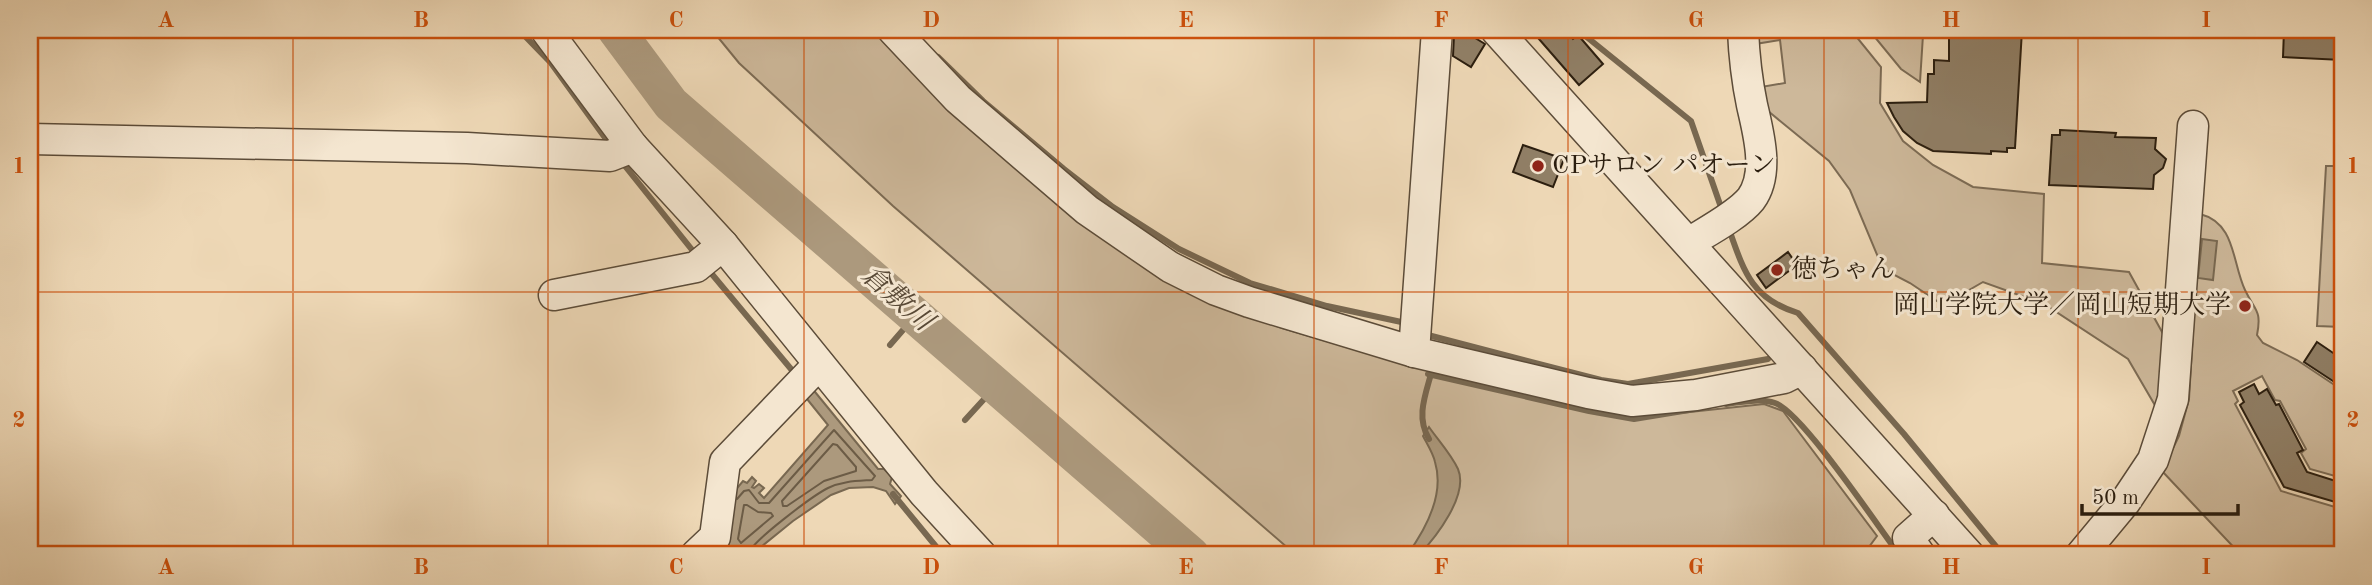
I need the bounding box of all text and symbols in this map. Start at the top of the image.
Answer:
text: A [157,9,175,32]
text: B [413,9,429,32]
text: C [668,9,684,32]
text: D [922,9,940,32]
text: E [1178,9,1194,32]
text: F [1433,9,1449,32]
text: G [1688,9,1704,32]
text: H [1942,9,1960,32]
text: I [2201,9,2211,32]
place label: CPサロン パオーン [1552,153,1776,179]
text: 1 [12,155,26,178]
text: 1 [2346,155,2360,178]
marker: CPサロン パオーン [1530,158,1546,174]
place label: 徳ちゃん [1791,255,1895,283]
water label: 倉敷川 [855,259,941,339]
marker: 徳ちゃん [1769,262,1785,278]
place label: 岡山学院大学／岡山短期大学 [1893,291,2231,319]
marker: 岡山学院大学／岡山短期大学 [2237,298,2253,314]
text: 2 [12,409,26,432]
text: 2 [2346,409,2360,432]
scale bar [2082,473,2237,517]
text: 50 m [2092,488,2139,509]
text: A [157,556,175,579]
text: B [413,556,429,579]
text: C [668,556,684,579]
text: D [922,556,940,579]
text: E [1178,556,1194,579]
text: F [1433,556,1449,579]
text: G [1688,556,1704,579]
text: H [1942,556,1960,579]
text: I [2201,556,2211,579]

